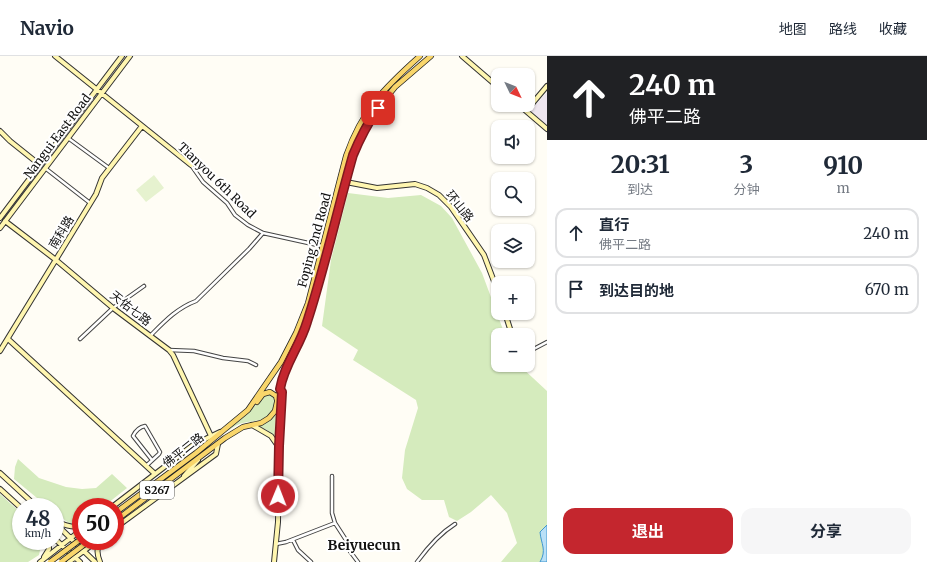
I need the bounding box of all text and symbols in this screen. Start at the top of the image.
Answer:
text: Navio [20,16,74,40]
text: 地图 [779,20,807,38]
text: 路线 [829,20,857,38]
text: 收藏 [879,20,907,38]
text: 240 m [629,67,716,103]
north arrow [491,68,535,112]
map controls [491,68,535,372]
icon: ahead [563,72,615,124]
street label: Nangui East Road [20,91,94,181]
pin [361,91,395,125]
icon: arrive [367,97,389,119]
text: 佛平二路 [629,105,701,128]
button: sound [491,120,535,164]
street label: Tianyou 6th Road [175,139,259,221]
text: 20:31 [611,149,670,180]
text: 3 [740,149,753,180]
text: 910 [823,150,863,181]
button: search [491,172,535,216]
text: m [837,180,850,197]
text: 到达 [627,181,653,198]
text: 分钟 [733,181,760,198]
street label: 环山路 [443,187,477,225]
street label: Foping 2nd Road [294,191,334,289]
street label: 南科路 [45,213,77,251]
text: 直行 [599,215,629,234]
icon: ahead [565,222,587,244]
button: layers [491,224,535,268]
text: 240 m [863,224,909,243]
text: 佛平二路 [599,236,651,253]
button: + [491,276,535,320]
icon: arrive [565,278,587,300]
text: 670 m [865,280,909,299]
text: 到达目的地 [599,281,674,300]
street label: 天佑七路 [107,287,155,329]
button: − [491,328,535,372]
street label: 佛平二路 [159,429,207,471]
position arrow [257,475,299,517]
road number: S267 [140,481,174,499]
speed limit sign: 50 [72,498,124,550]
text: 48 [25,506,51,531]
button: 退出 [563,508,733,554]
button: 分享 [741,508,911,554]
text: km/h [25,527,51,540]
district label: Beiyuecun [328,536,401,554]

